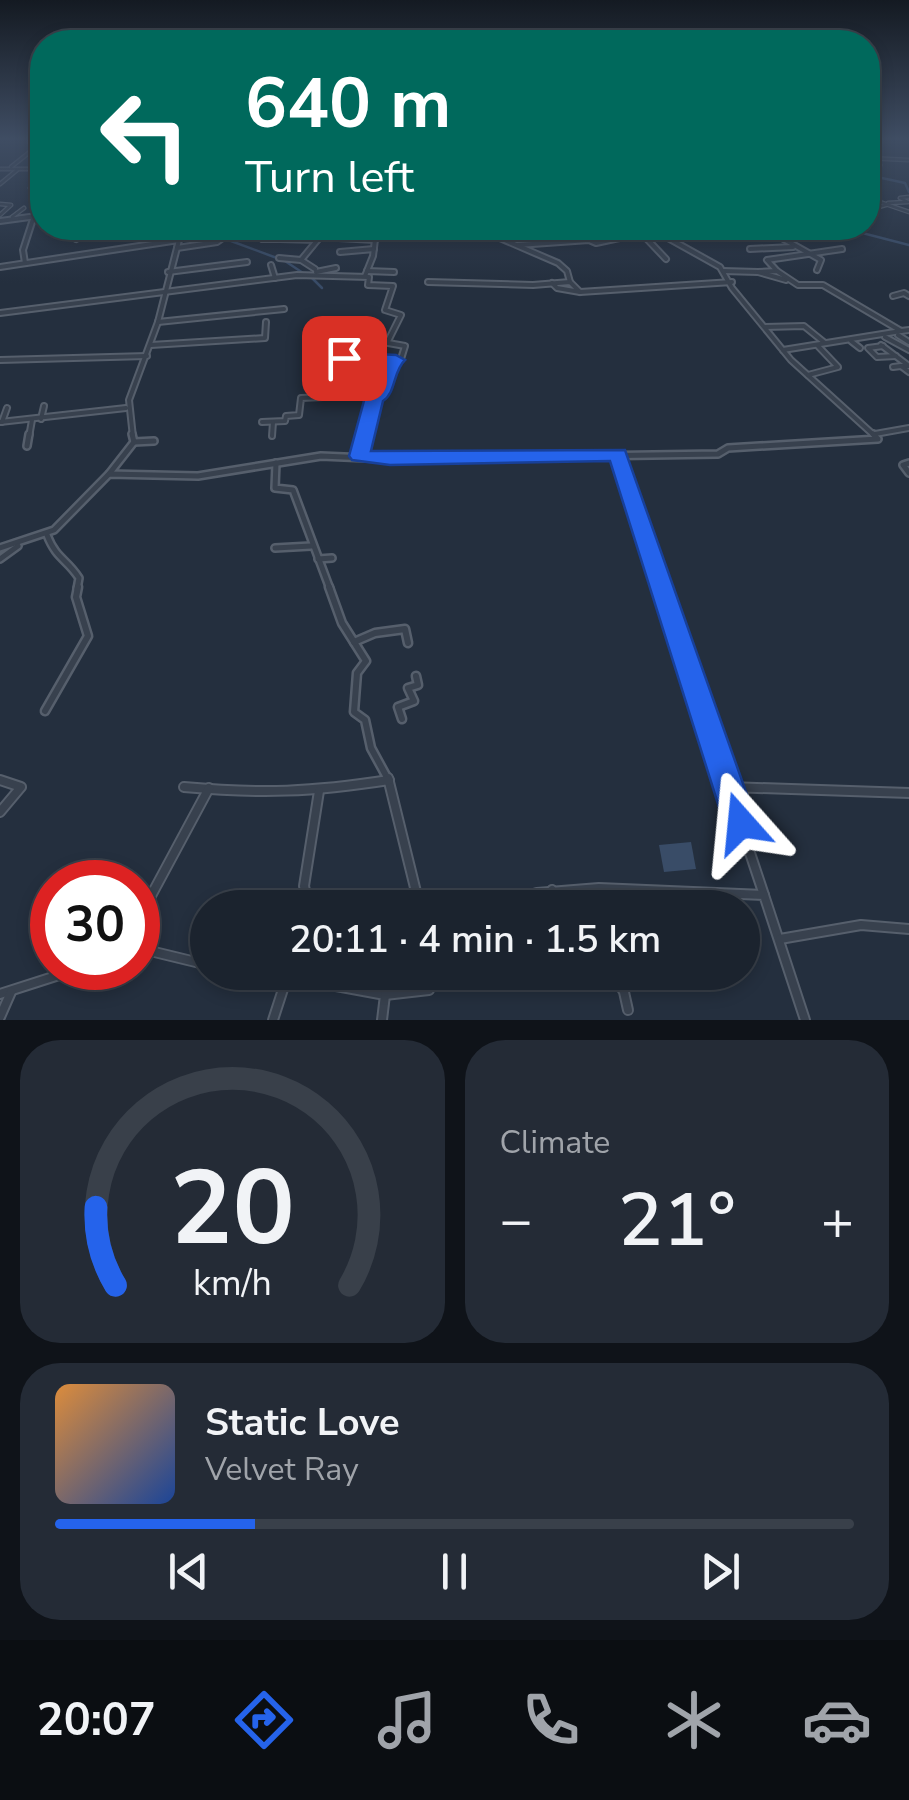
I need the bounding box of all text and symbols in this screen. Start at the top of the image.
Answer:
text: 640 m [245,56,451,152]
icon: left [80,70,210,200]
text: Turn left [245,147,414,208]
pin [302,316,387,401]
icon: arrive [317,331,372,386]
position arrow [689,771,793,875]
speed limit sign: 30 [30,860,160,990]
text: 20:11 · 4 min · 1.5 km [289,914,661,965]
text: Climate [500,1121,610,1164]
text: 20 [170,1138,295,1280]
text: 21° [618,1169,736,1271]
text: − [500,1183,533,1258]
text: + [821,1183,854,1258]
text: km/h [193,1259,272,1308]
text: Static Love [205,1397,400,1448]
text: Velvet Ray [205,1448,359,1491]
icon: previous [161,1544,216,1599]
icon: pause [427,1544,482,1599]
icon: next [693,1544,748,1599]
icon: directions [229,1685,299,1755]
icon: music [372,1685,442,1755]
icon: phone [516,1685,586,1755]
icon: climate [659,1685,729,1755]
icon: car [802,1685,872,1755]
text: 20:07 [37,1690,156,1751]

